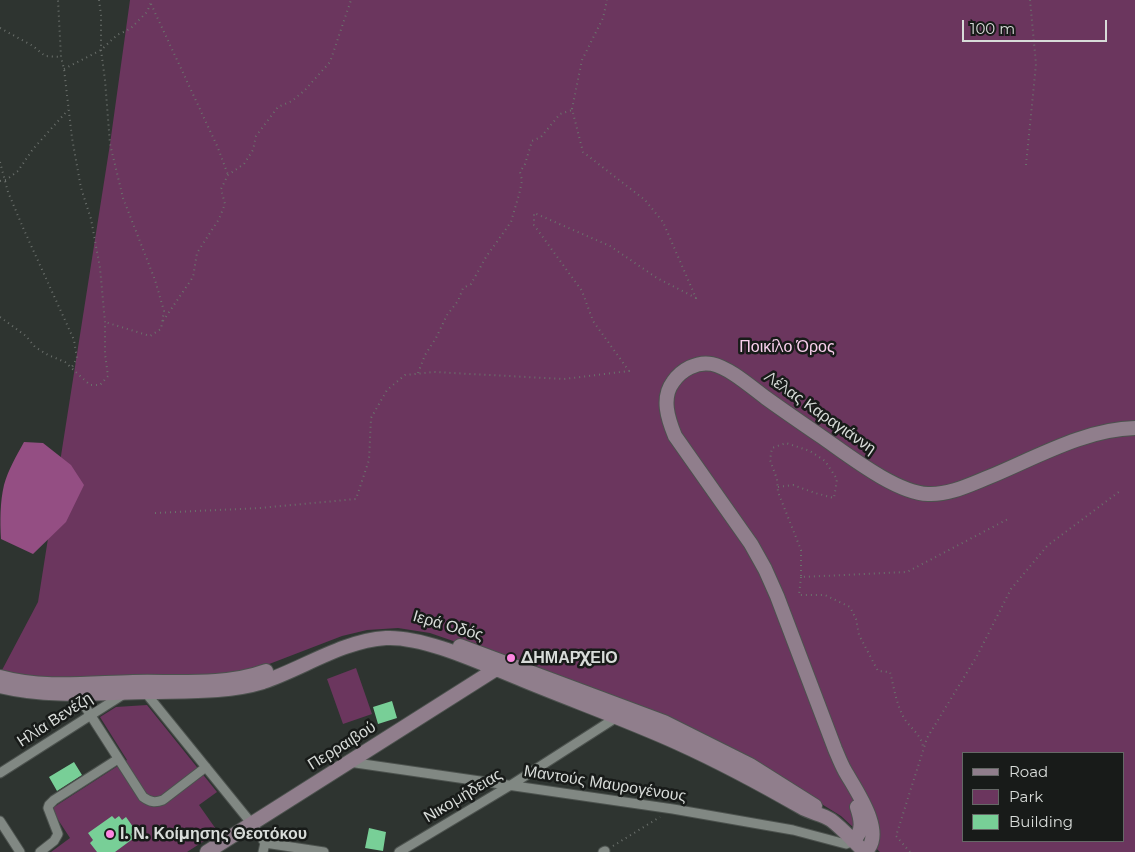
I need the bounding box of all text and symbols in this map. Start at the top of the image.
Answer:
scale bar [965,10,1110,42]
text: 100 m [970,19,1015,38]
park label: Ποικίλο Όρος [739,337,835,357]
street label: Λέλας Καραγιάννη [760,367,880,459]
street label: Ιερά Οδός [411,607,485,645]
place label: ΔΗΜΑΡΧΕΙΟ [521,648,618,668]
marker: ΔΗΜΑΡΧΕΙΟ [505,652,517,664]
street label: Ηλία Βενέζη [14,689,96,751]
street label: Περραιβού [304,718,380,774]
legend [962,752,1125,842]
street label: Μαντούς Μαυρογένους [522,762,688,806]
text: Road [1009,762,1048,781]
street label: Νικομήδειας [420,765,506,827]
text: Park [1009,787,1043,806]
text: Building [1009,812,1073,831]
place label: Ι. Ν. Κοίμησης Θεοτόκου [120,824,307,844]
marker: Ι. Ν. Κοίμησης Θεοτόκου [104,828,116,840]

